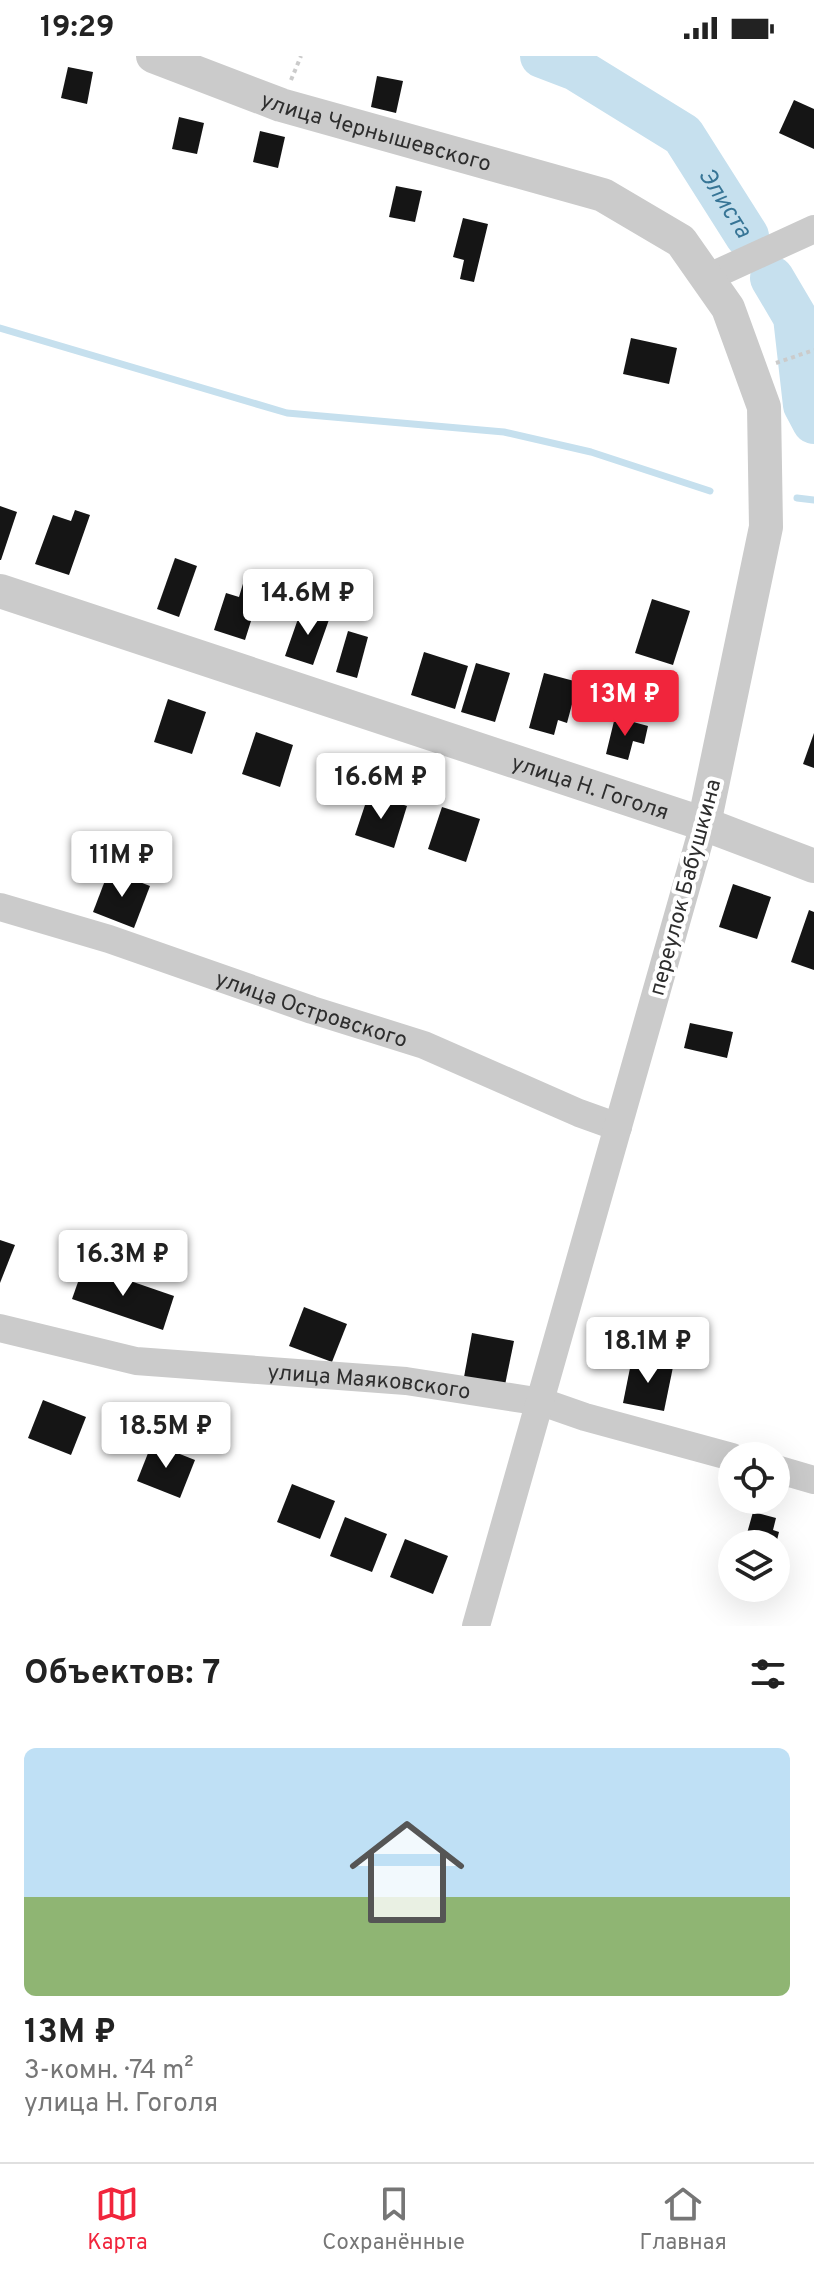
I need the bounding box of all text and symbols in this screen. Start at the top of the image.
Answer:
text: 19:29 [40,10,115,47]
street label: улица Чернышевского [256,88,494,179]
water label: Элиста [691,163,758,245]
pin: 14.6M ₽ [234,569,382,637]
text: 14.6M ₽ [261,578,355,611]
pin: 13M ₽ [569,670,681,738]
text: 13M ₽ [590,679,660,712]
street label: улица Н. Гоголя [507,750,672,827]
pin: 16.6M ₽ [307,753,455,821]
text: 16.6M ₽ [334,762,428,795]
street label: переулок Бабушкина [645,776,728,999]
pin: 11M ₽ [66,831,178,899]
text: 11M ₽ [89,840,155,873]
street label: улица Островского [211,966,410,1055]
pin: 16.3M ₽ [49,1230,197,1298]
text: 16.3M ₽ [77,1239,169,1272]
pin: 18.1M ₽ [574,1317,722,1385]
text: 18.1M ₽ [604,1326,692,1359]
street label: улица Маяковского [266,1360,472,1407]
pin: 18.5M ₽ [92,1402,240,1470]
text: 18.5M ₽ [120,1411,213,1444]
map controls [718,1442,790,1602]
button: locate [718,1442,790,1514]
button: layers [718,1530,790,1602]
icon: filters [746,1652,790,1696]
text: Объектов: 7 [24,1653,220,1696]
icon: home [335,1800,479,1944]
text: 13M ₽ [24,2012,116,2055]
text: 3-комн. · 74 m² [24,2055,194,2088]
text: улица Н. Гоголя [24,2088,218,2121]
tab: Карта [87,2182,148,2257]
tab: Сохранённые [322,2182,465,2257]
tab: Главная [639,2182,727,2257]

